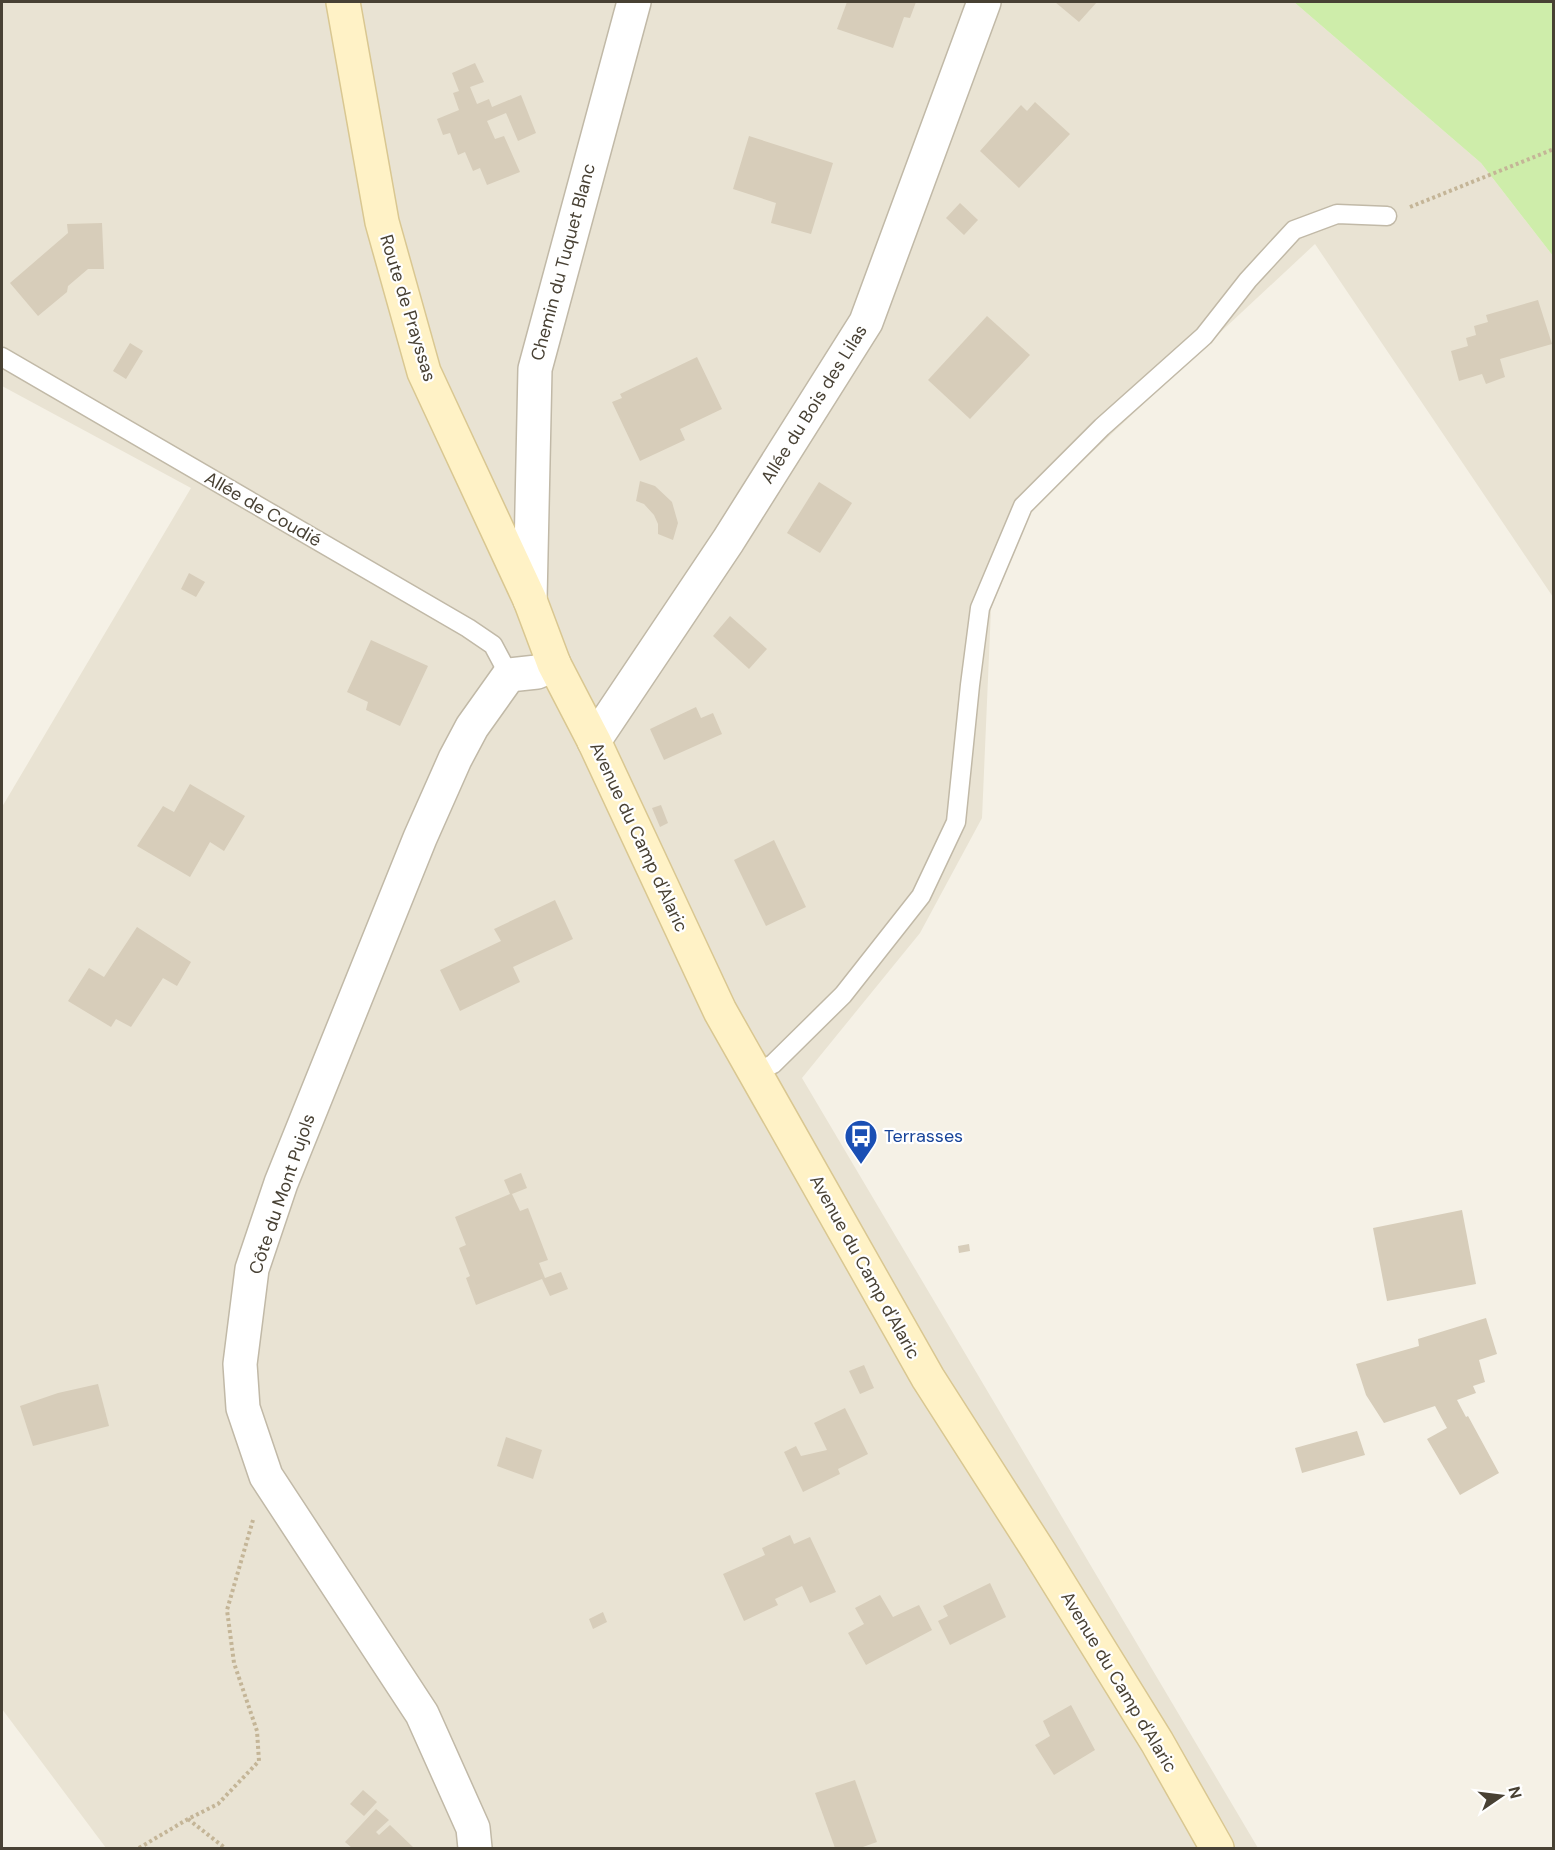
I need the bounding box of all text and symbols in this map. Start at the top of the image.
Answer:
street label: Chemin du Tuquet Blanc [525,161,601,363]
street label: Route de Prayssas [374,232,442,384]
street label: Allée du Bois des Lilas [755,320,873,488]
street label: Allée de Coudié [200,466,326,552]
street label: Avenue du Camp d'Alaric [584,738,694,936]
street label: Côte du Mont Pujols [243,1111,321,1277]
bus stop icon: Terrasses [843,1118,879,1165]
place label: Terrasses [884,1124,963,1148]
street label: Avenue du Camp d'Alaric [804,1171,926,1363]
street label: Avenue du Camp d'Alaric [1055,1587,1183,1777]
north arrow [1471,1766,1531,1826]
text: N [1503,1784,1527,1801]

